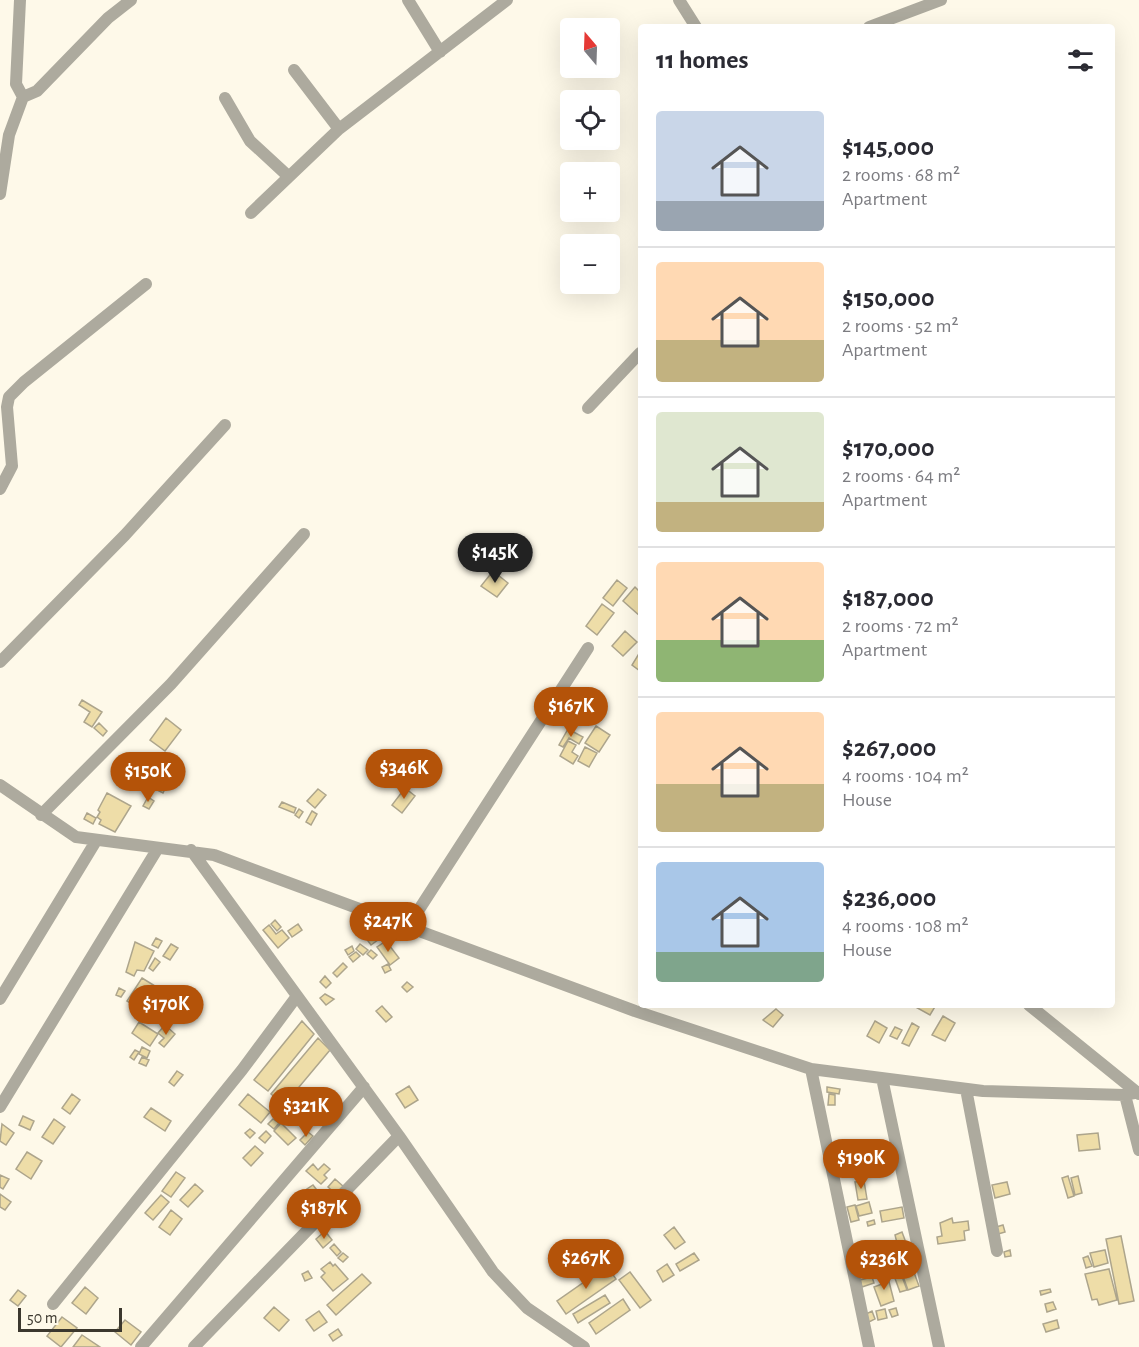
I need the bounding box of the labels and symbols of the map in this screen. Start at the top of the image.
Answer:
north arrow [560,18,620,78]
pin: $145K [453,533,537,584]
pin: $167K [529,687,613,738]
pin: $346K [362,749,446,800]
pin: $150K [106,752,190,803]
pin: $247K [346,902,430,953]
pin: $170K [124,985,208,1036]
pin: $321K [264,1087,348,1138]
pin: $190K [819,1139,903,1190]
pin: $187K [282,1189,366,1240]
pin: $267K [544,1239,628,1290]
pin: $236K [842,1240,926,1291]
scale bar [18,1305,122,1332]

